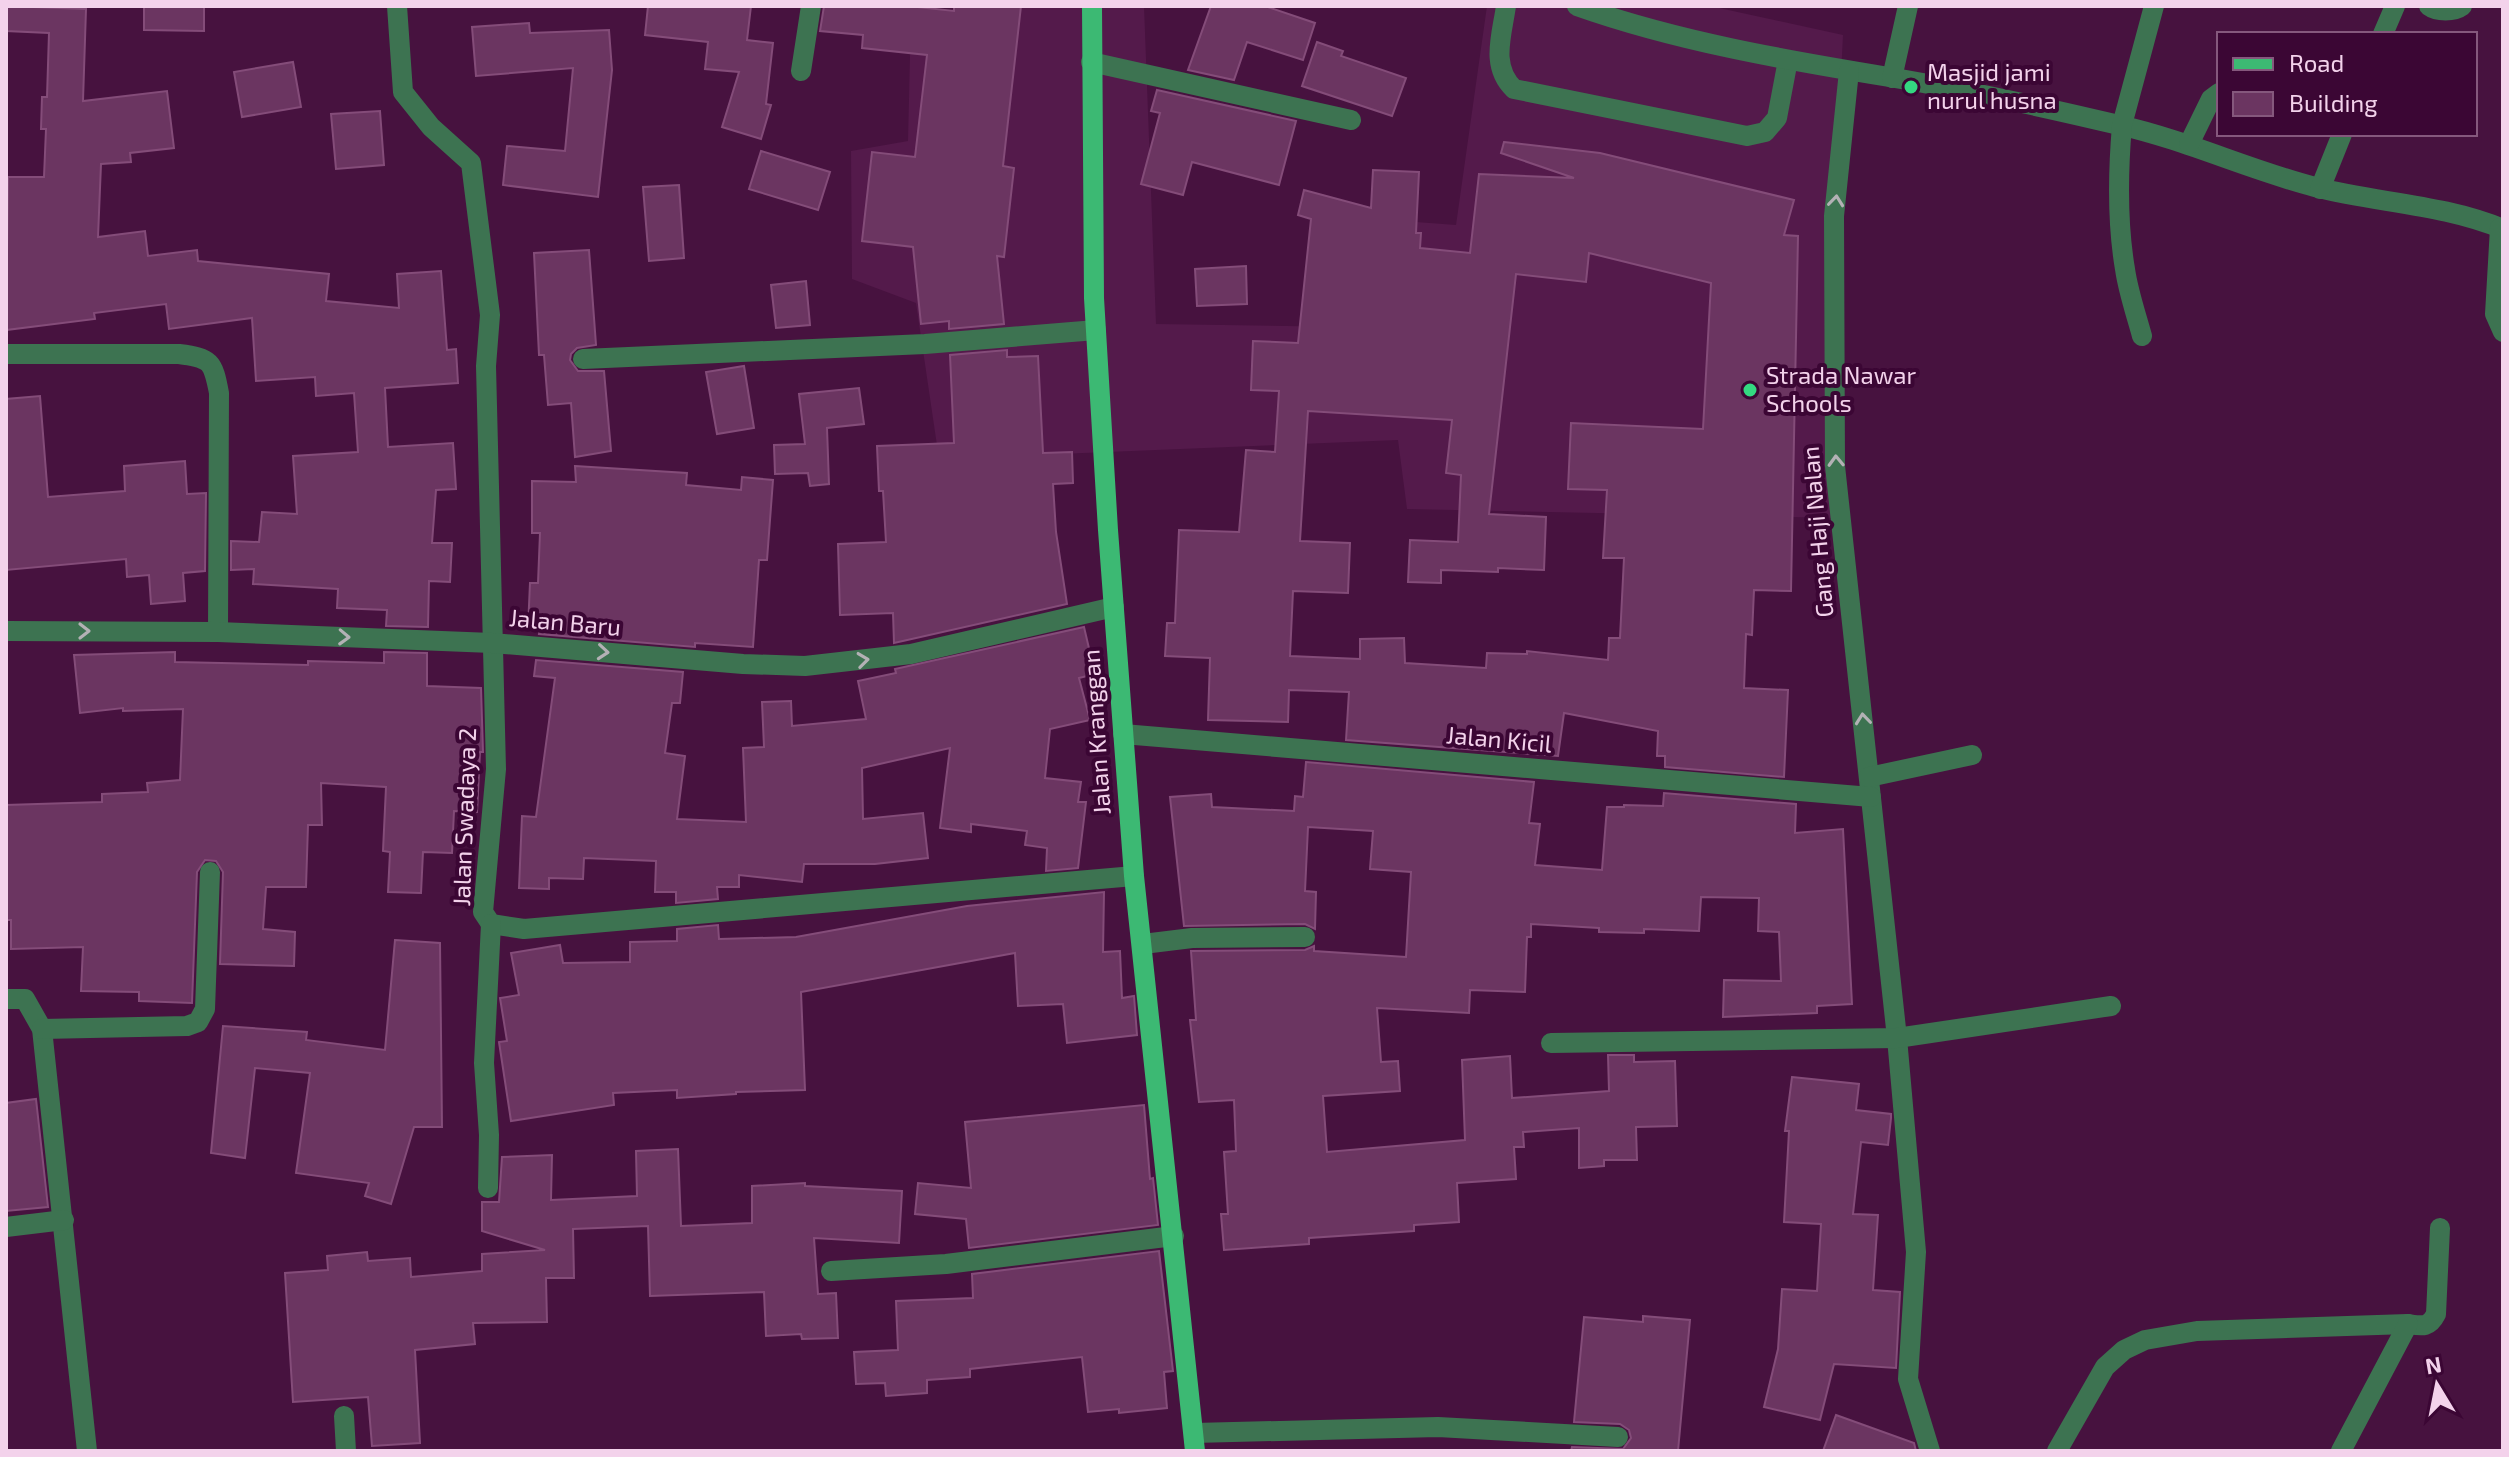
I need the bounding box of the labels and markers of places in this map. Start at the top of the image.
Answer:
place label: Masjid jami nurul husna [1927,57,2057,114]
marker: Masjid jami nurul husna [1902,78,1920,96]
place label: Strada Nawar Schools [1766,360,1917,417]
marker: Strada Nawar Schools [1741,381,1759,399]

